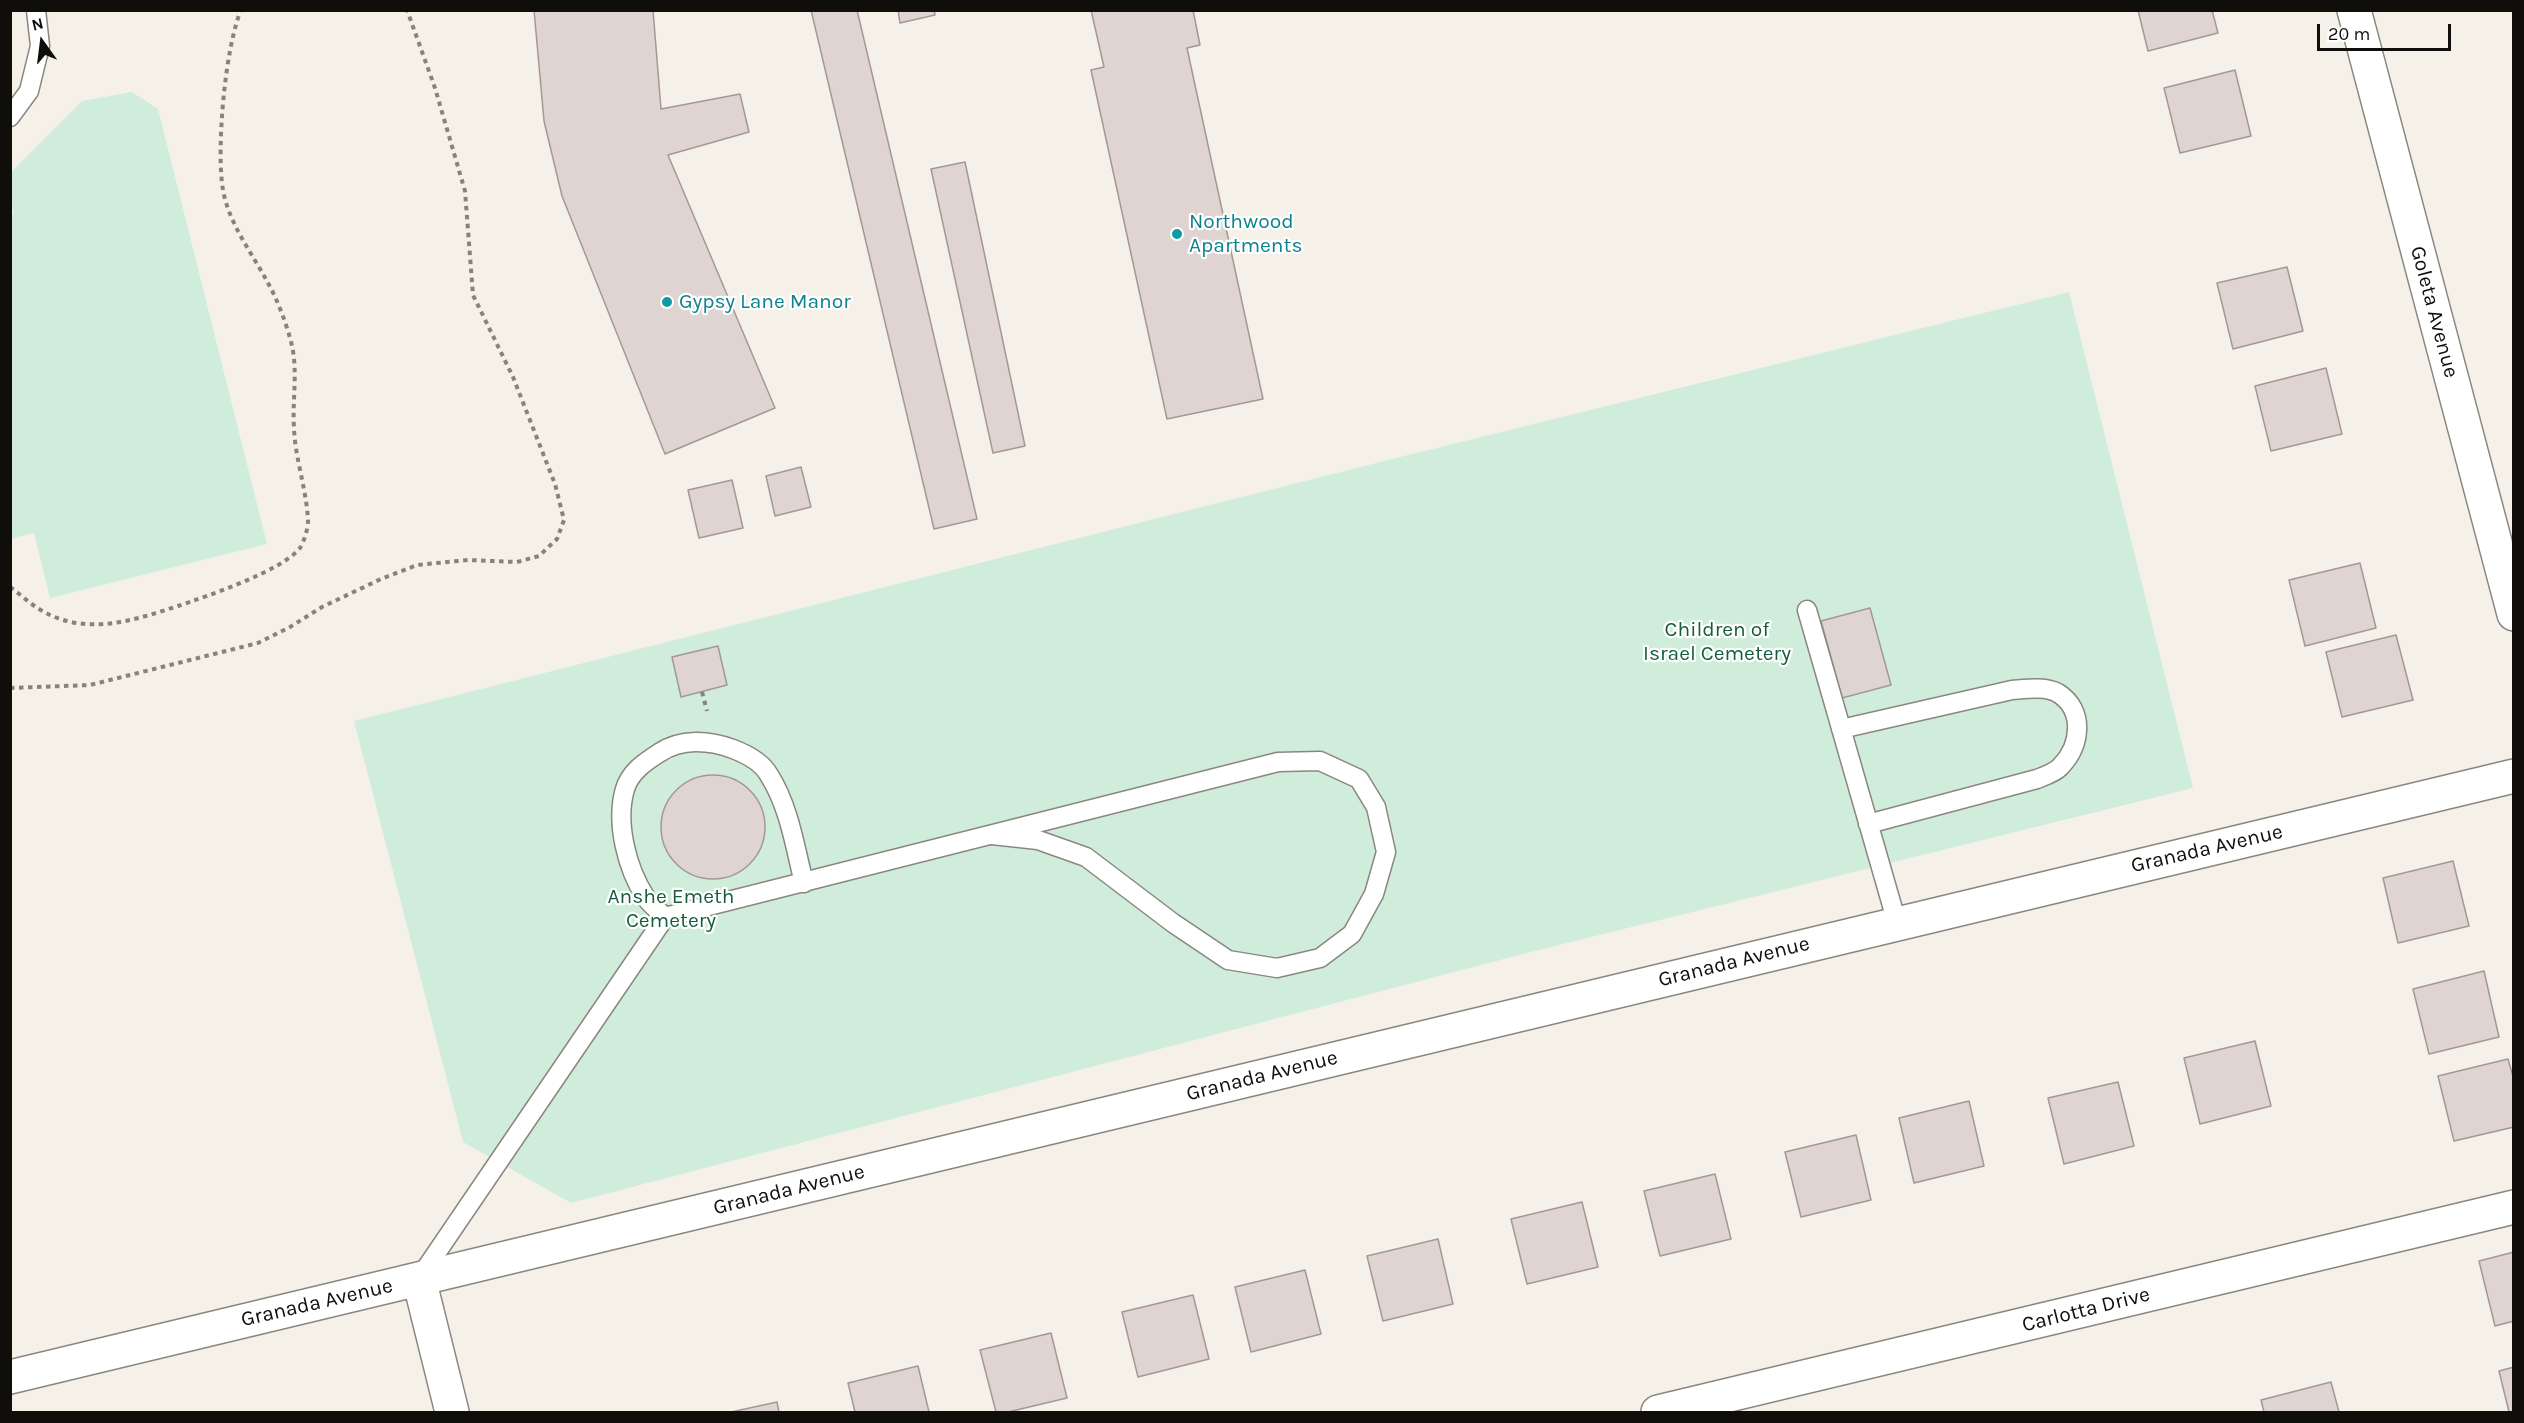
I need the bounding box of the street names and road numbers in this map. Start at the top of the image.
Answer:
street label: Goleta Avenue [2404,243,2464,381]
street label: Granada Avenue [2129,819,2285,879]
street label: Granada Avenue [1656,931,1812,993]
street label: Granada Avenue [1184,1045,1340,1107]
street label: Granada Avenue [711,1159,867,1221]
street label: Granada Avenue [239,1273,395,1333]
street label: Carlotta Drive [2020,1282,2152,1338]

